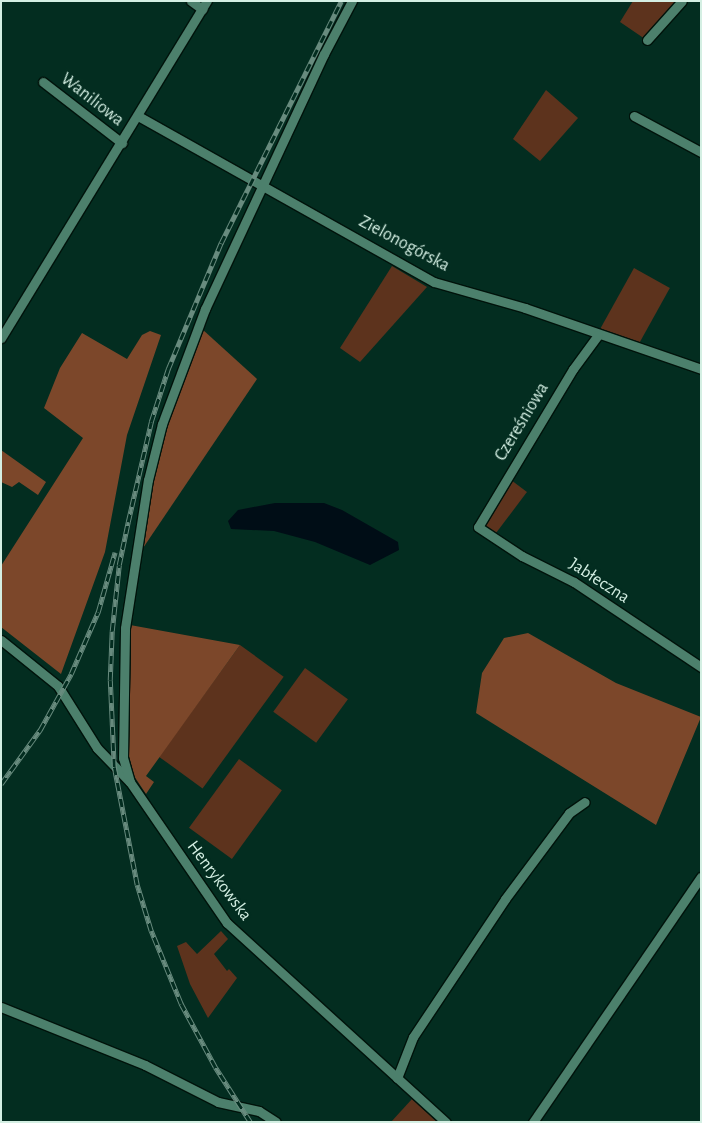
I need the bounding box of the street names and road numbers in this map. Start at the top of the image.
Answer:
street label: Waniliowa [56,69,128,131]
street label: Zielonogórska [355,211,453,277]
street label: Czereśniowa [490,379,554,465]
street label: Jabłeczna [565,554,633,608]
street label: Henrykowska [182,837,256,925]

